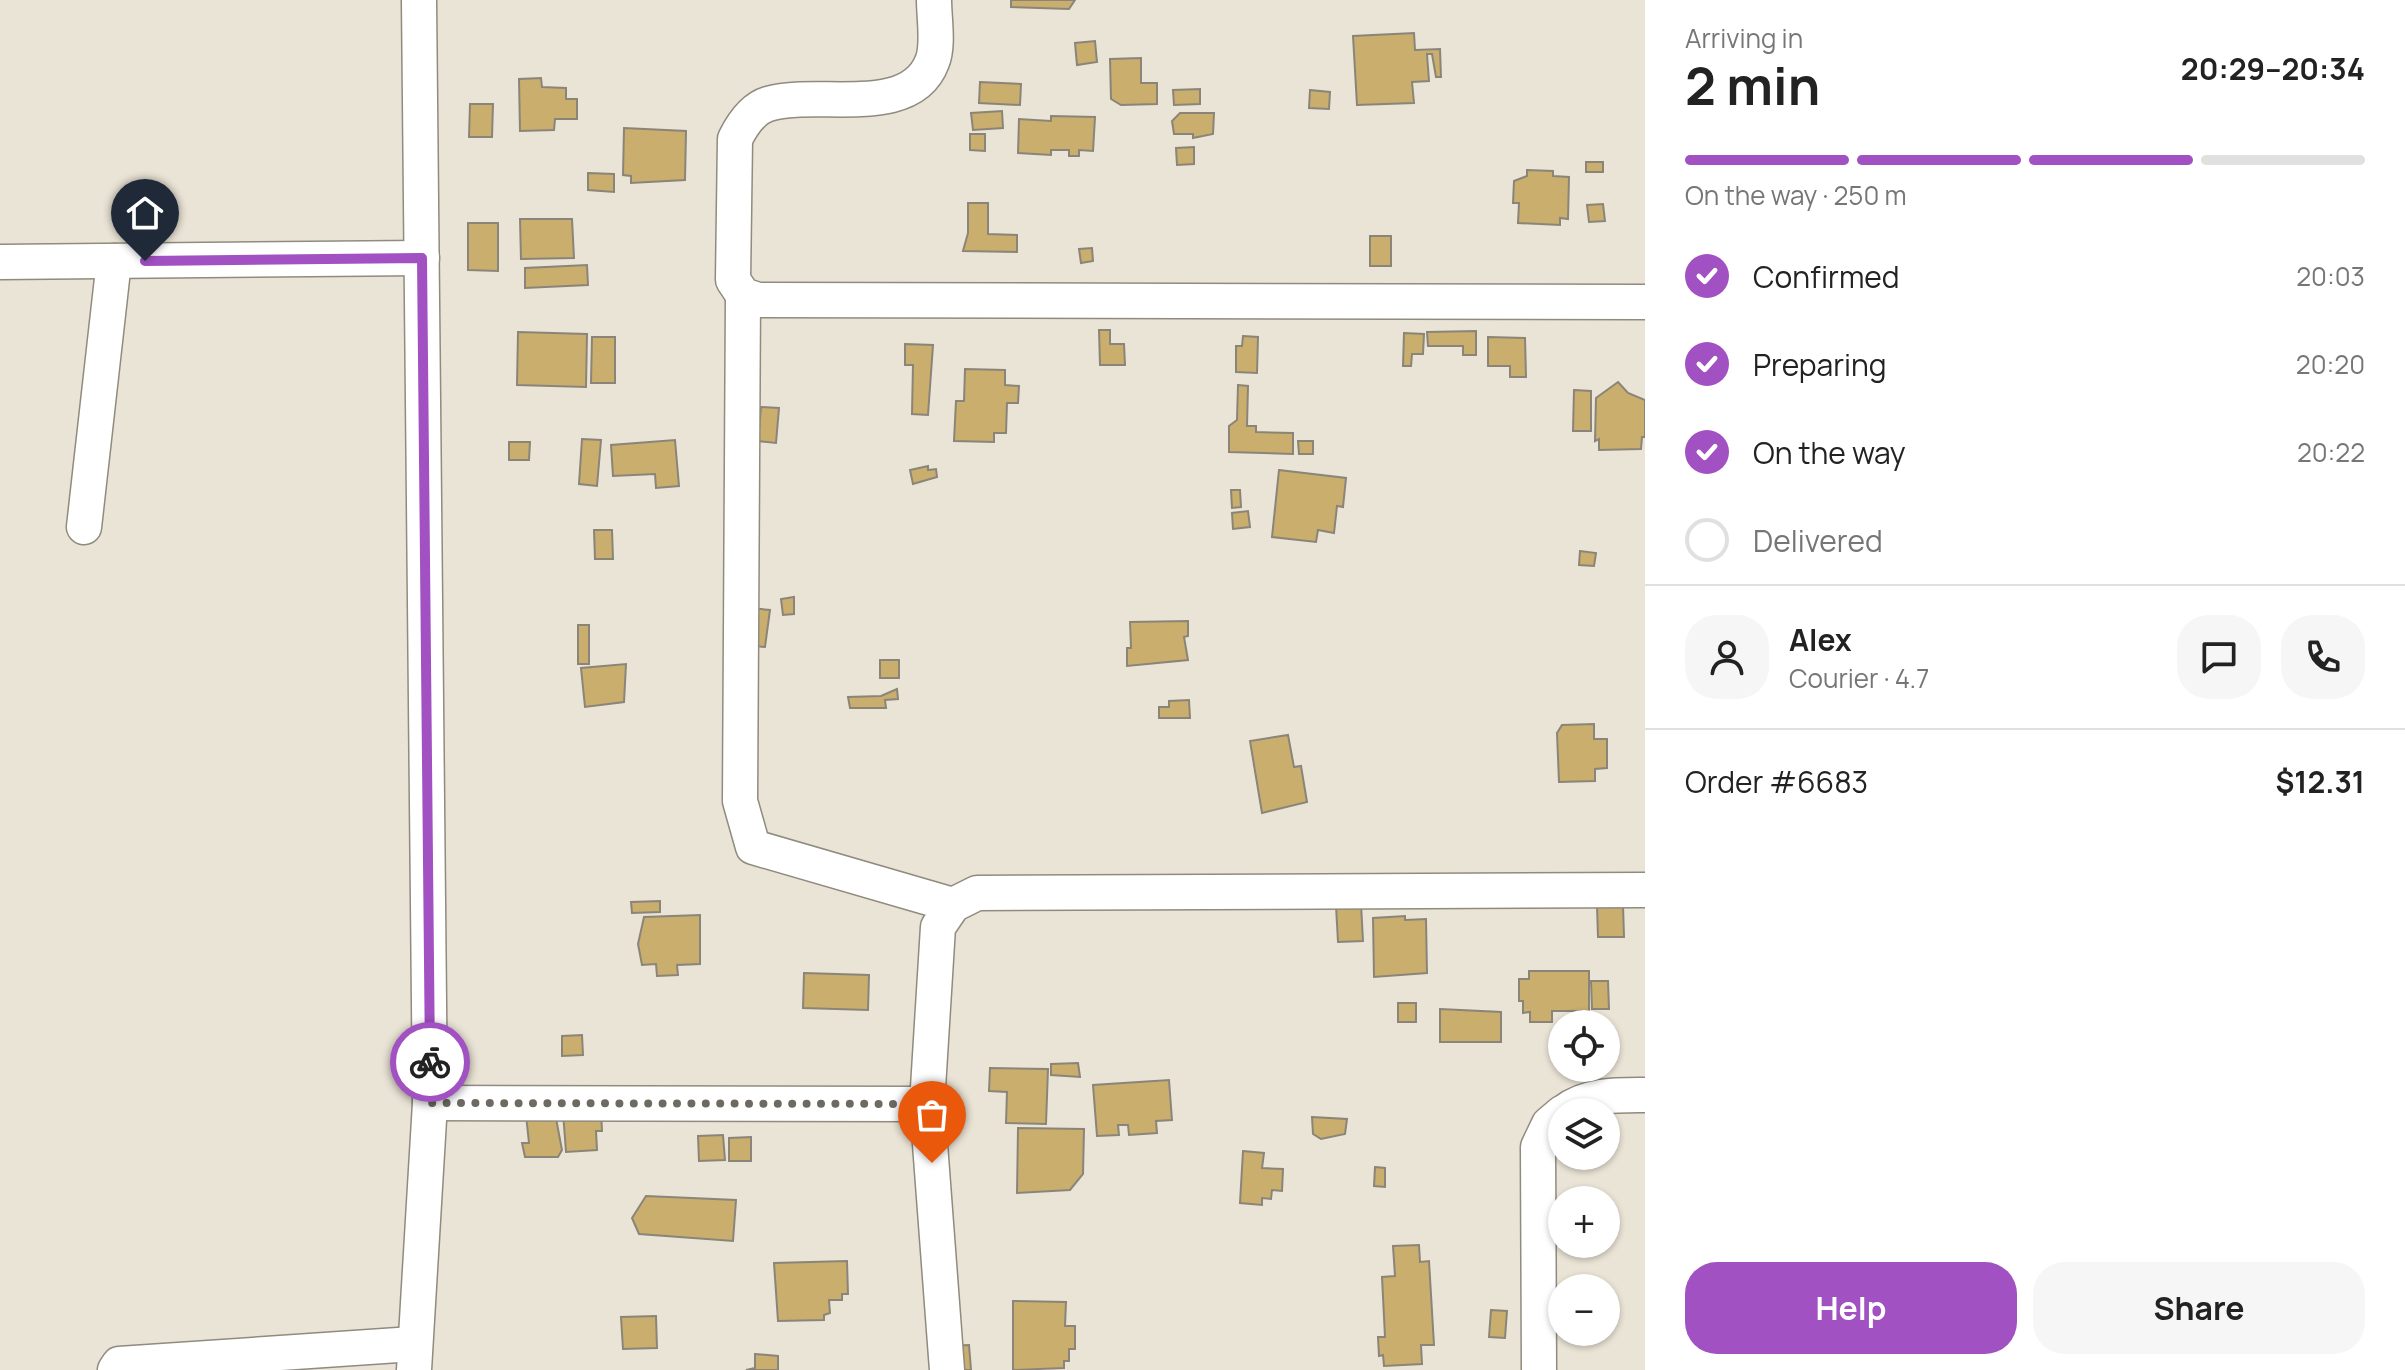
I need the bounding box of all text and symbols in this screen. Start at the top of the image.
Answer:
text: Arriving in [1685,20,1803,56]
text: 20:29–20:34 [2181,48,2365,89]
text: 2 min [1685,50,1820,121]
text: On the way · 250 m [1685,177,1907,213]
pin [111,179,179,261]
icon: home [123,191,167,235]
icon: check [1685,254,1729,298]
text: Confirmed [1753,256,1900,297]
text: 20:03 [2296,258,2365,294]
icon: check [1685,342,1729,386]
text: Preparing [1753,344,1887,385]
text: 20:20 [2296,346,2365,382]
icon: check [1685,430,1729,474]
text: On the way [1753,432,1906,473]
text: 20:22 [2297,434,2365,470]
text: Delivered [1753,520,1883,561]
button: person [1685,615,1769,699]
button: chat [2177,615,2261,699]
button: phone [2281,615,2365,699]
text: Alex [1789,619,1852,660]
text: Courier · 4.7 [1789,660,1929,696]
text: Order #6683 [1685,761,1868,802]
text: $12.31 [2275,761,2365,802]
map controls [1548,1010,1620,1346]
button: locate [1548,1010,1620,1082]
courier [390,1022,470,1102]
icon: bike [408,1040,452,1084]
pin [898,1081,966,1163]
icon: bag [910,1093,954,1137]
button: layers [1548,1098,1620,1170]
button: + [1548,1186,1620,1258]
button: Help [1685,1262,2017,1354]
button: Share [2033,1262,2365,1354]
button: − [1548,1274,1620,1346]

